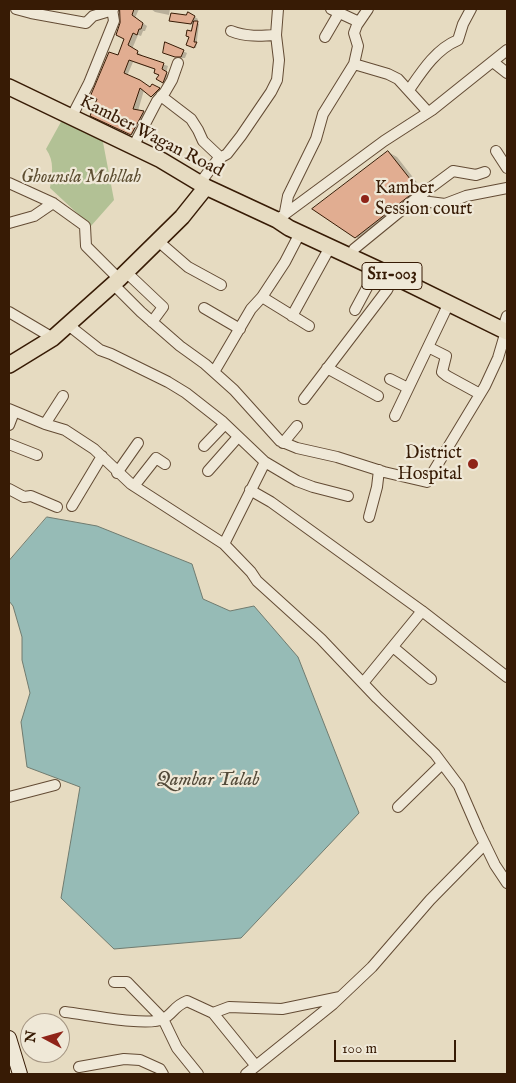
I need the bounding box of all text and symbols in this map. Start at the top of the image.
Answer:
street label: Kamber Wagan Road [75,91,227,183]
park label: Ghounsla Mohllah [21,167,141,189]
place label: Kamber Session court [375,178,473,220]
marker: Kamber Session court [359,193,371,205]
road number: S11-003 [362,262,422,290]
place label: District Hospital [397,443,462,486]
marker: District Hospital [466,457,480,471]
water label: Qambar Talab [157,770,259,792]
north arrow [20,1013,70,1063]
text: N [21,1030,41,1044]
scale bar [336,1030,458,1062]
text: 100 m [342,1039,377,1058]

